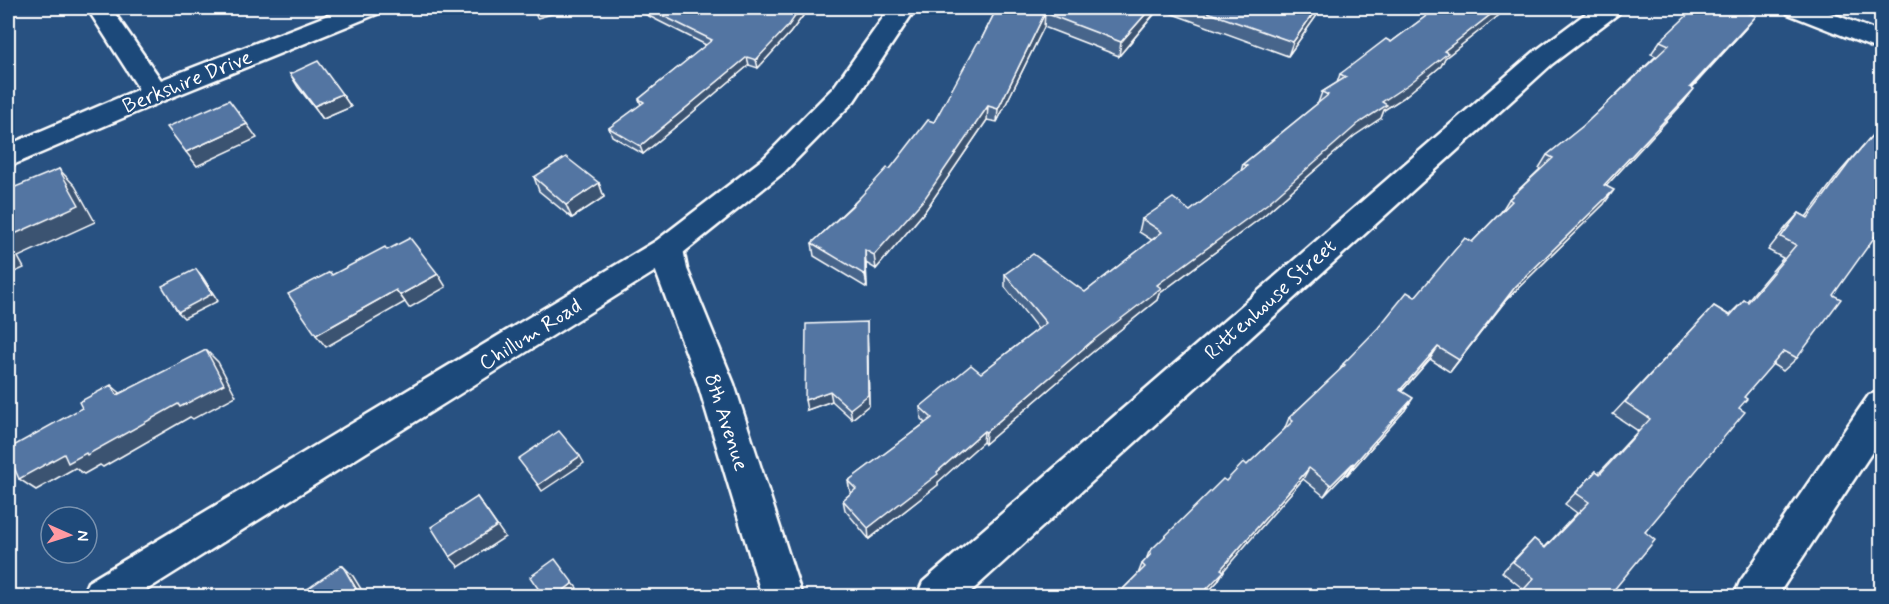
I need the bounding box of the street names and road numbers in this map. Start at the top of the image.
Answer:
street label: Berkshire Drive [119,43,256,121]
street label: Rittenhouse Street [1199,233,1343,367]
street label: Chillum Road [474,292,587,378]
street label: 8th Avenue [697,370,755,475]

